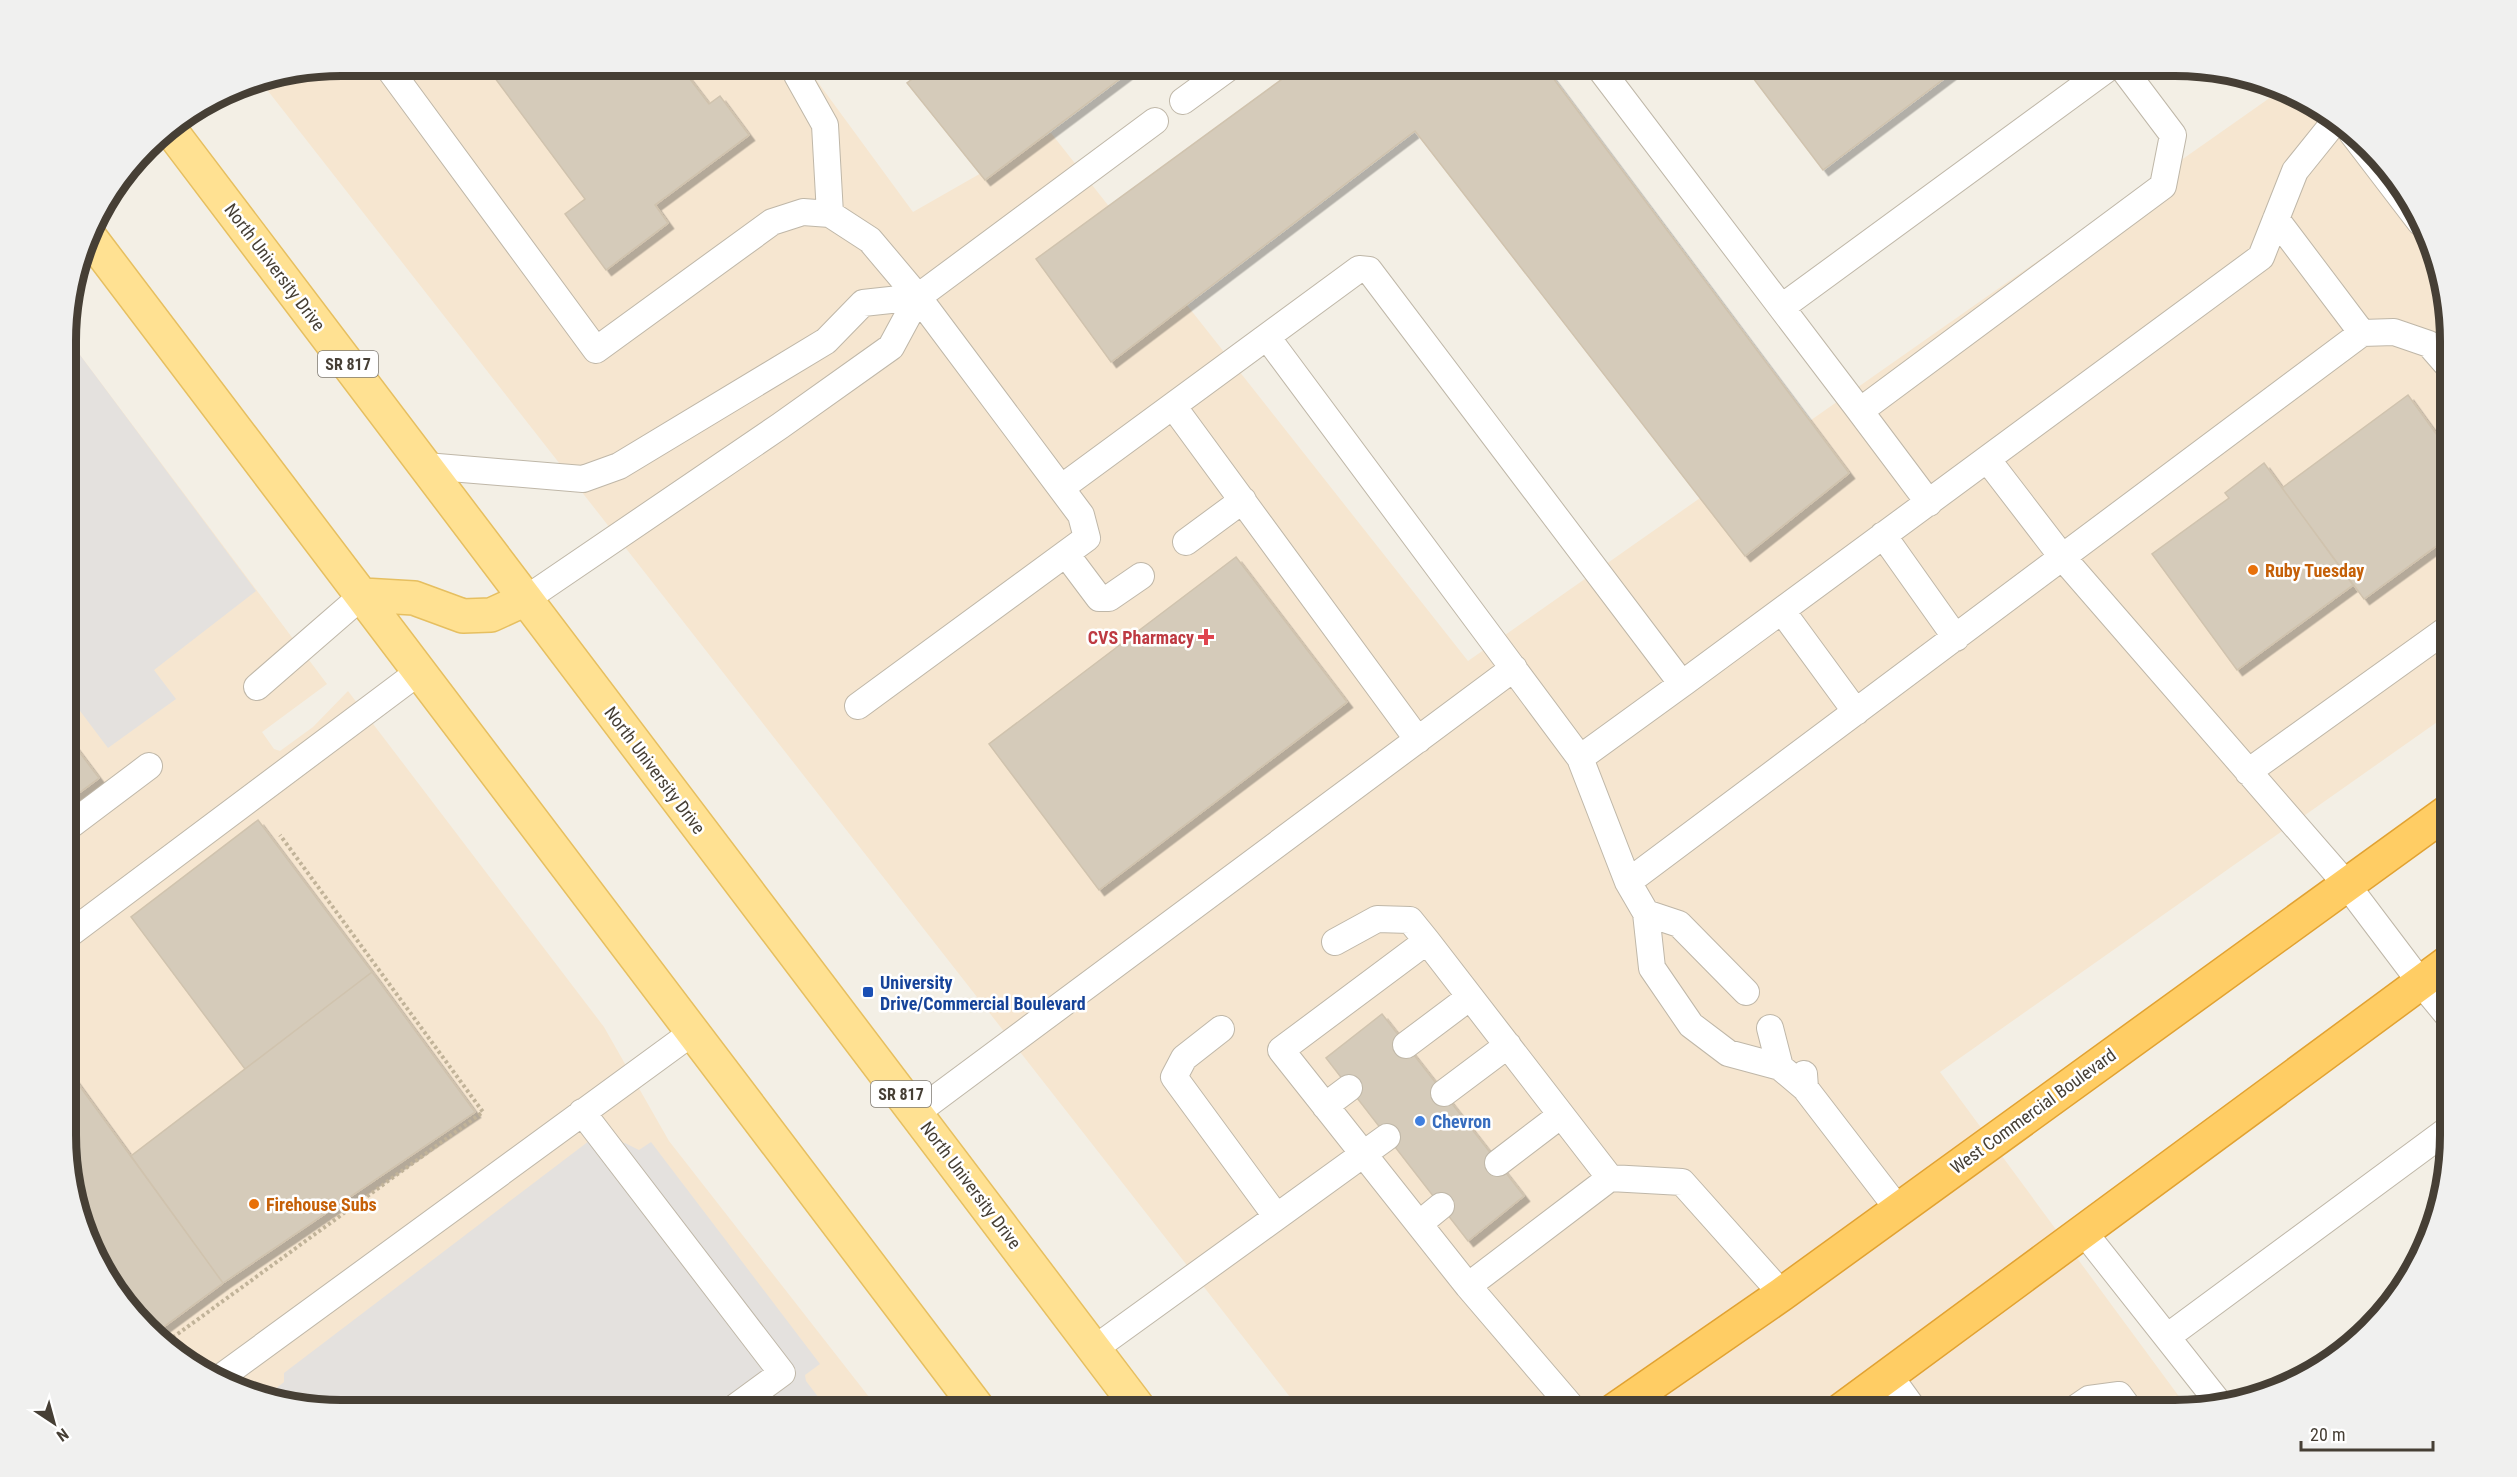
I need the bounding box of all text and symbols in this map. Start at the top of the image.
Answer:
street label: North University Drive [220,199,330,335]
road number: SR 817 [318,351,378,377]
place label: Ruby Tuesday [2265,560,2364,581]
marker: Ruby Tuesday [2246,563,2260,577]
place label: CVS Pharmacy [1088,627,1194,648]
marker: CVS Pharmacy [1199,630,1213,644]
street label: North University Drive [600,702,710,838]
place label: University Drive/Commercial Boulevard [880,972,1086,1014]
marker: University Drive/Commercial Boulevard [861,985,875,999]
street label: West Commercial Boulevard [1946,1044,2120,1178]
road number: SR 817 [871,1081,931,1107]
place label: Chevron [1432,1111,1491,1132]
marker: Chevron [1413,1114,1427,1128]
street label: North University Drive [916,1117,1026,1253]
place label: Firehouse Subs [266,1194,377,1215]
marker: Firehouse Subs [247,1197,261,1211]
north arrow [24,1393,84,1453]
scale bar [2301,1414,2433,1452]
text: N [53,1424,72,1445]
text: 20 m [2310,1424,2345,1445]

